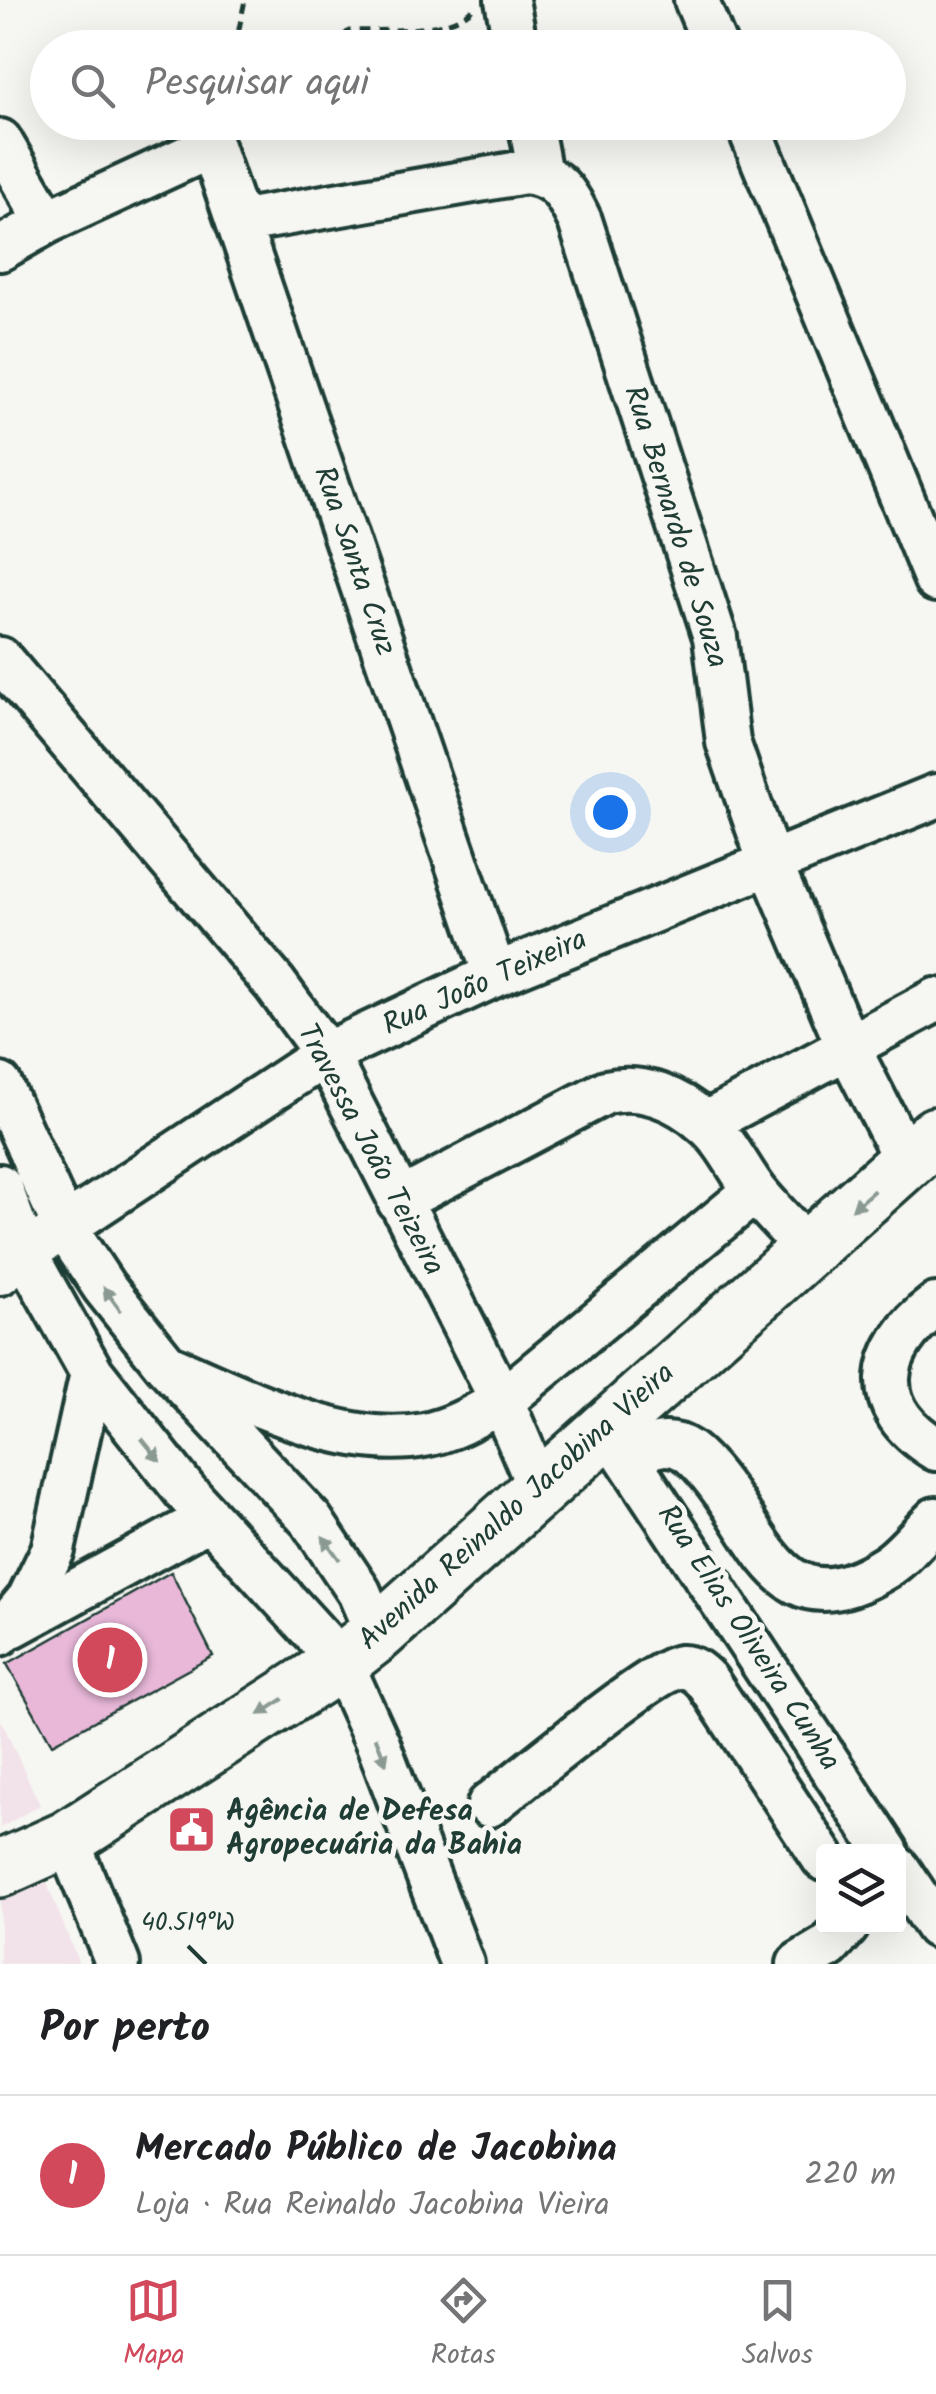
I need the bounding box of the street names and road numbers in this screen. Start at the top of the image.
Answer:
street label: Rua Bernardo de Souza [609,380,741,674]
street label: Rua Santa Cruz [299,460,409,662]
street label: Rua João Teixeira [375,916,595,1050]
street label: Travessa João Teizeira [283,1015,457,1285]
street label: Avenida Reinaldo Jacobina Vieira [348,1351,686,1663]
street label: Rua Elias Oliveira Cunha [644,1495,852,1781]

